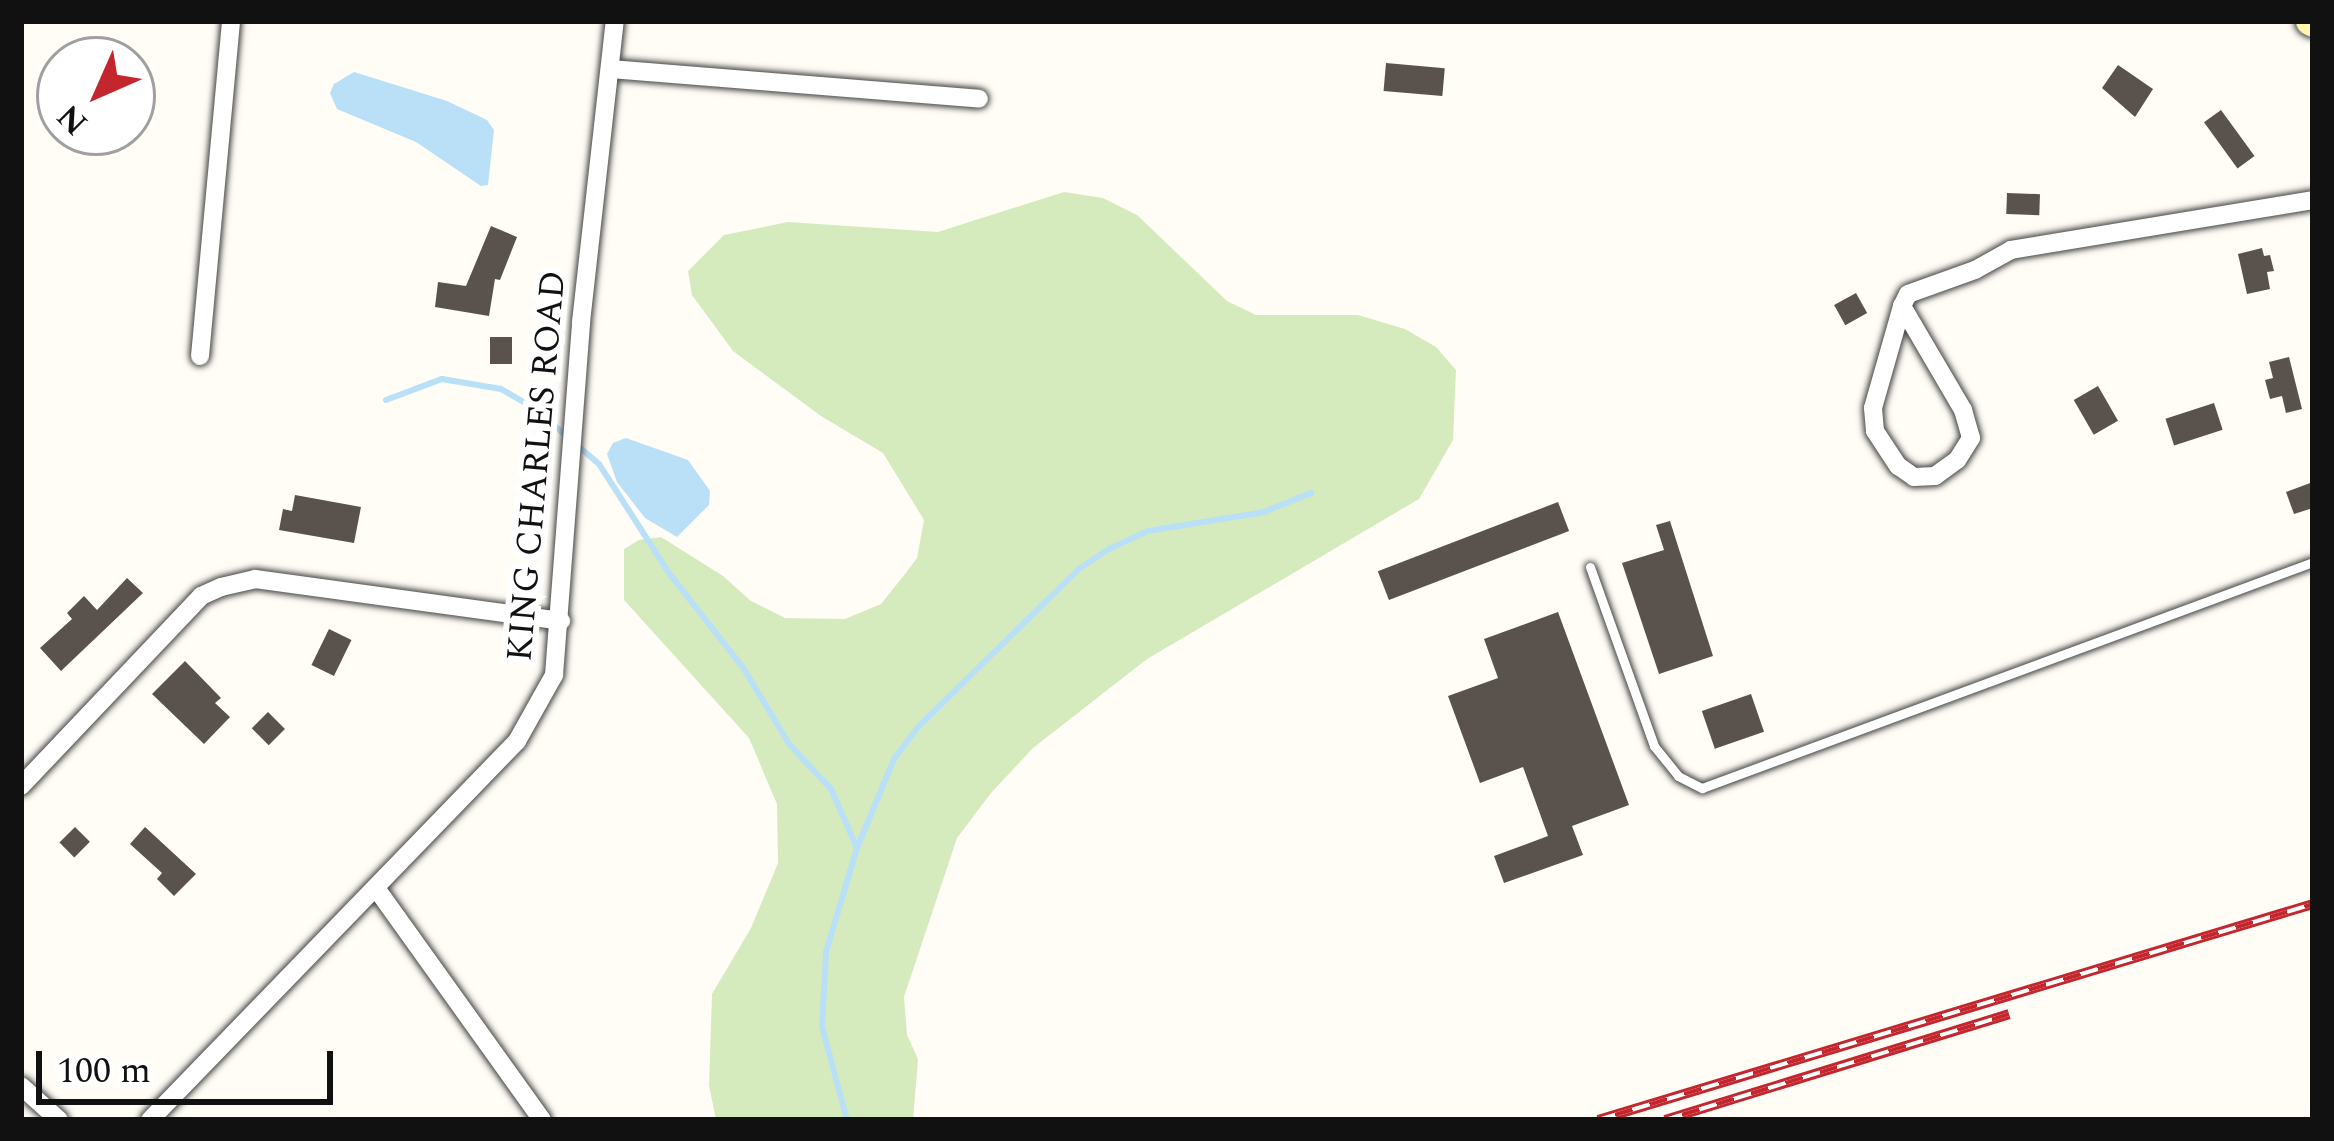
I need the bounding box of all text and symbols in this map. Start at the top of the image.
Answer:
north arrow [36,36,156,156]
text: N [45,92,100,147]
street label: KING CHARLES ROAD [498,269,576,663]
scale bar [42,1027,339,1101]
text: 100 m [57,1044,151,1099]

